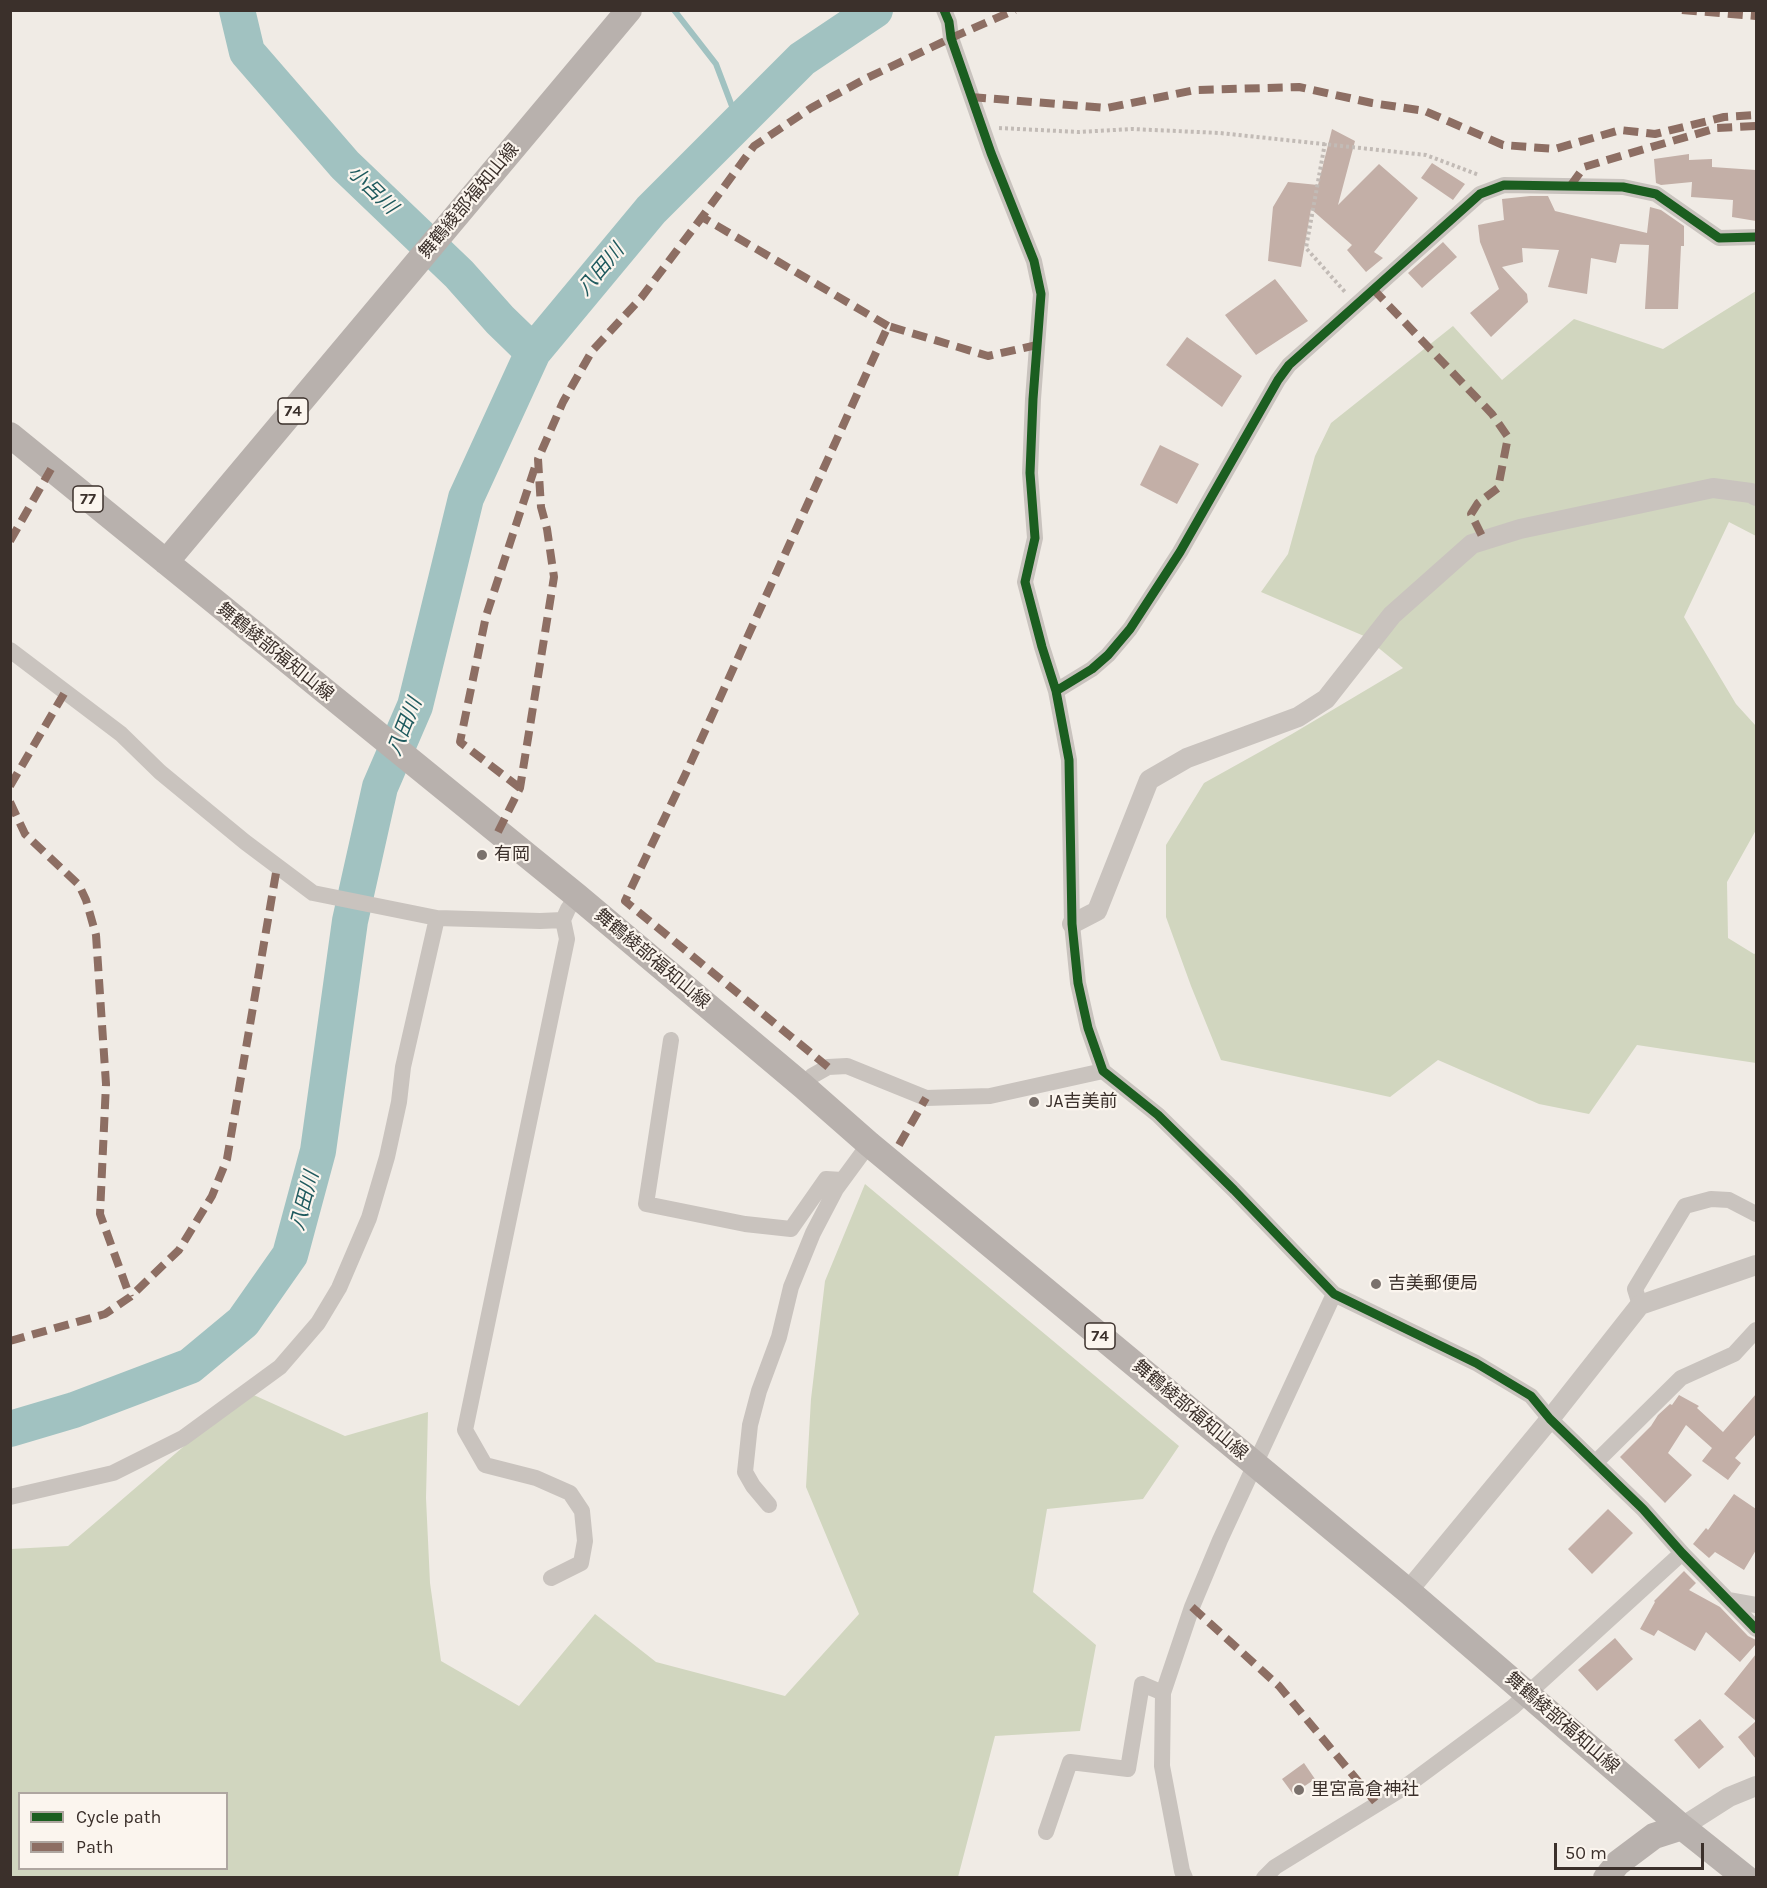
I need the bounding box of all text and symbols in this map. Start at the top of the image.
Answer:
street label: 舞鶴綾部福知山線 [414,139,524,263]
water label: 小呂川 [342,161,402,219]
water label: 八田川 [573,239,629,301]
road number: 74 [278,398,308,424]
road number: 77 [73,486,103,512]
street label: 舞鶴綾部福知山線 [212,598,338,706]
water label: 八田川 [383,695,427,759]
place label: 有岡 [494,844,530,866]
marker: 有岡 [475,848,489,862]
street label: 舞鶴綾部福知山線 [590,904,714,1014]
place label: JA吉美前 [1046,1091,1118,1113]
marker: JA吉美前 [1027,1095,1041,1109]
water label: 八田川 [286,1169,324,1233]
place label: 吉美郵便局 [1388,1273,1478,1295]
marker: 吉美郵便局 [1369,1277,1383,1291]
road number: 74 [1085,1323,1115,1349]
street label: 舞鶴綾部福知山線 [1128,1355,1252,1465]
street label: 舞鶴綾部福知山線 [1501,1668,1623,1778]
place label: 里宮高倉神社 [1311,1779,1419,1801]
marker: 里宮高倉神社 [1292,1783,1306,1797]
legend [18,1792,228,1870]
text: Cycle path [76,1806,161,1828]
scale bar [1557,1831,1707,1869]
text: Path [76,1836,114,1858]
text: 50 m [1565,1842,1607,1864]

